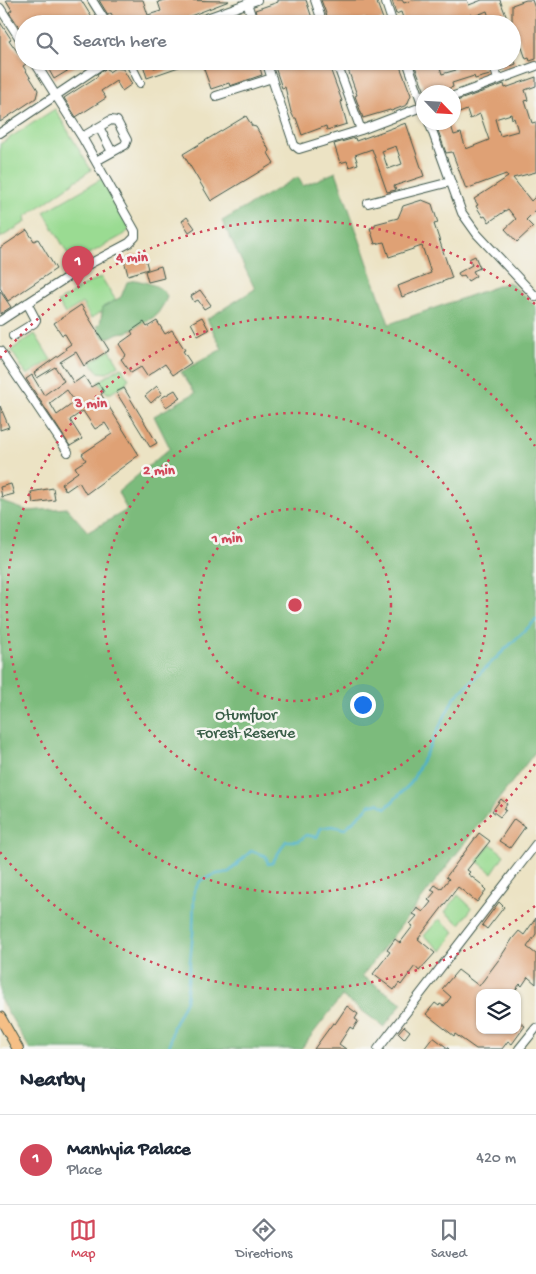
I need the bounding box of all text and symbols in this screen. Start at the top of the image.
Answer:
search box [15,15,521,70]
icon: search [33,29,61,57]
text: Search here [73,31,167,54]
north arrow [416,85,461,130]
pin: 1 [62,246,94,287]
text: 4 min [115,249,149,267]
text: 3 min [74,395,108,413]
text: 2 min [143,462,176,480]
text: 1 min [211,530,243,548]
centre of rings [286,596,304,614]
your location [350,692,376,718]
park label: Otumfuor Forest Reserve [196,707,296,744]
map controls [476,989,521,1034]
button: layers [476,989,521,1034]
text: Nearby [20,1069,85,1094]
text: Manhyia Palace [67,1139,191,1162]
text: 1 [33,1150,39,1169]
text: 420 m [476,1150,516,1169]
text: Place [67,1162,102,1181]
tab: Map [69,1216,97,1263]
tab: Directions [236,1216,293,1263]
tab: Saved [431,1216,467,1263]

